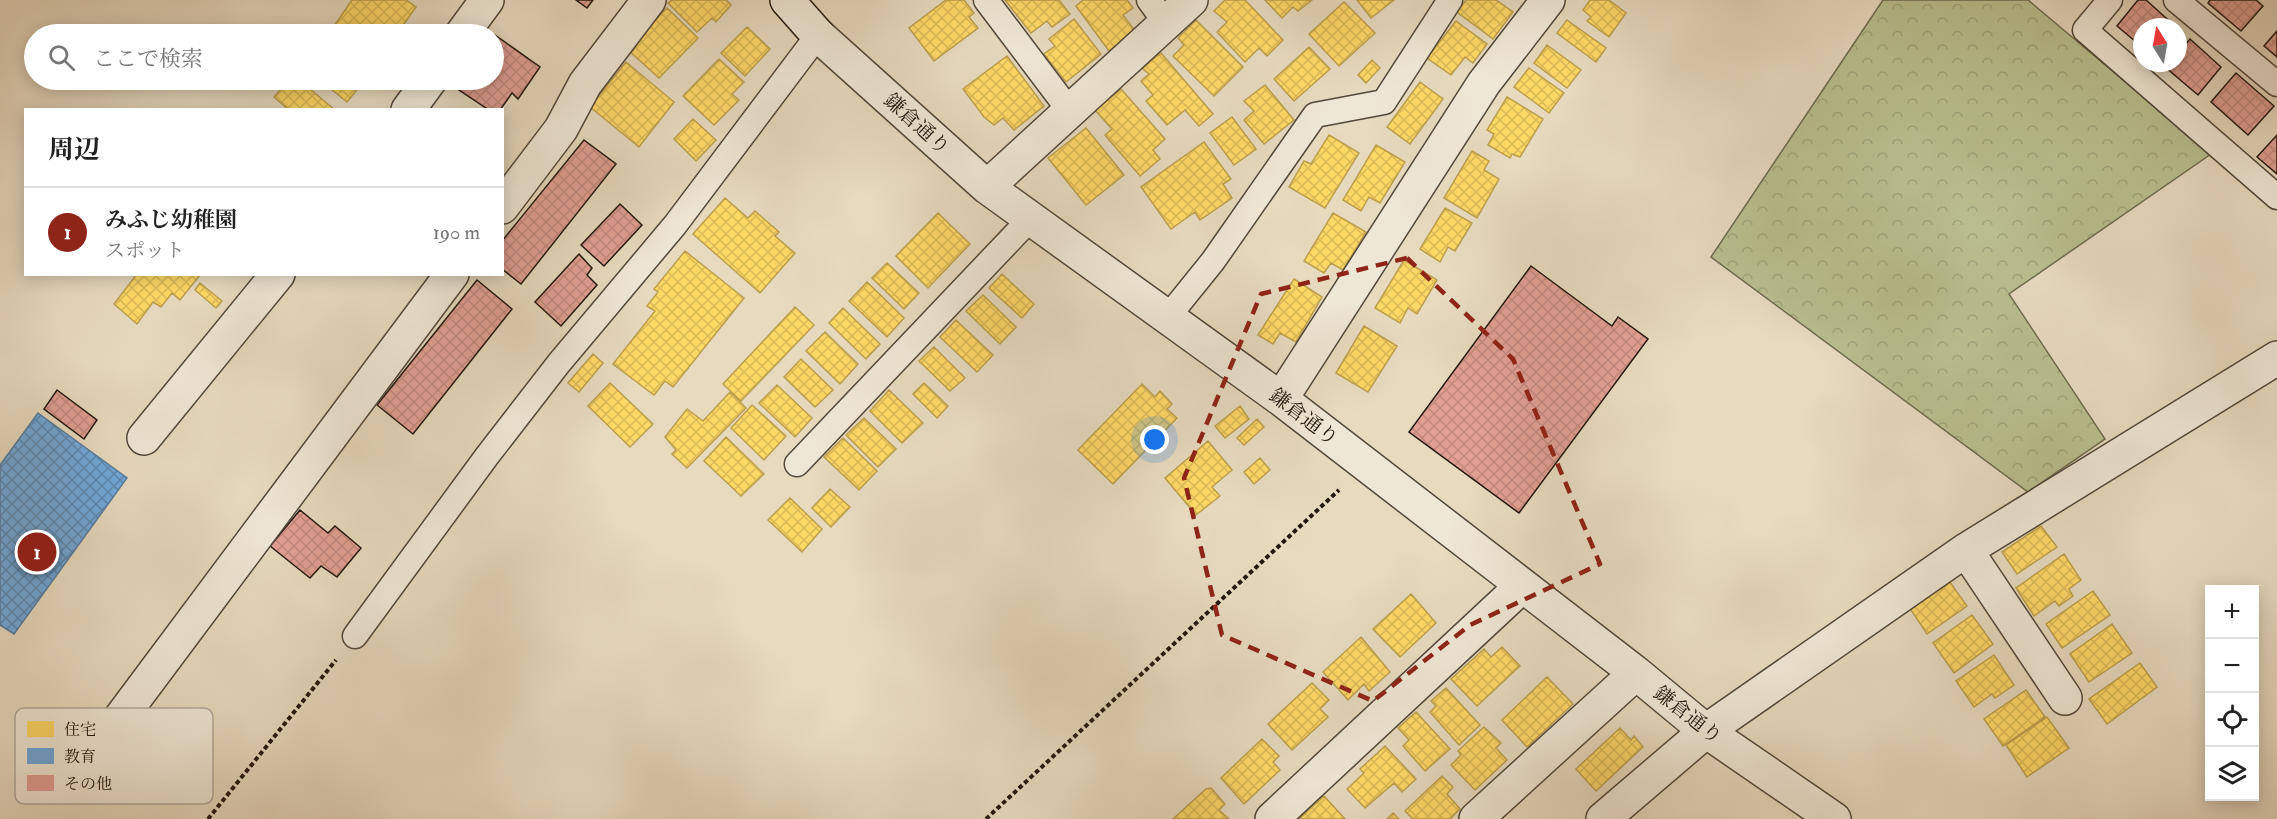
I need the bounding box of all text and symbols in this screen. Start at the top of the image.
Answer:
north arrow [2133,18,2187,72]
search box [24,24,504,90]
icon: search [45,41,78,74]
text: ここで検索 [93,45,203,73]
street label: 鎌倉通り [879,88,955,160]
text: 周辺 [48,134,100,166]
text: みふじ幼稚園 [105,206,237,234]
text: 1 [64,220,71,245]
text: 190 m [433,220,480,245]
text: スポット [105,238,185,263]
street label: 鎌倉通り [1265,383,1343,451]
your location [1140,425,1169,454]
pin: 1 [18,530,57,574]
map controls [2205,585,2259,801]
button: + [2205,585,2259,639]
button: − [2205,639,2259,693]
street label: 鎌倉通り [1649,681,1727,749]
button: locate [2205,693,2259,747]
legend [15,708,213,804]
text: 住宅 [64,720,96,740]
text: 教育 [64,747,96,767]
button: layers [2205,747,2259,801]
text: その他 [64,774,112,794]

